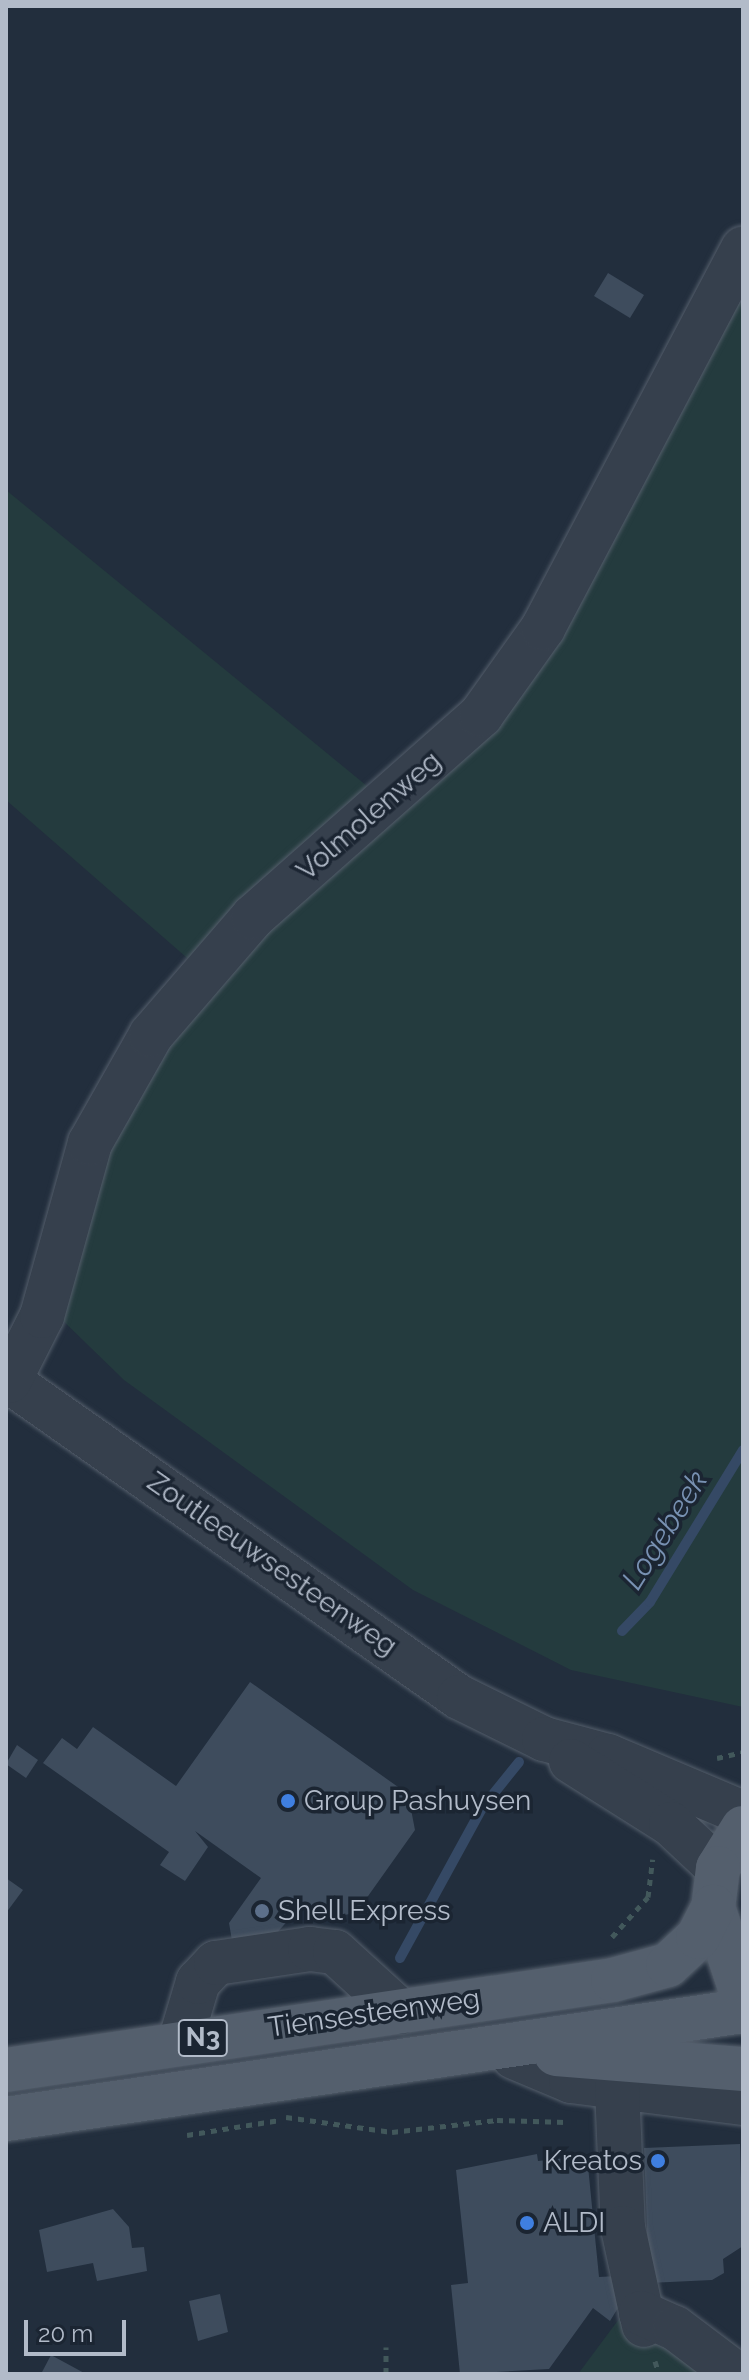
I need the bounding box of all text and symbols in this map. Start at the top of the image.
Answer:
street label: Volmolenweg [290,744,448,888]
water label: Logebeek [615,1464,715,1596]
street label: Zoutleeuwsesteenweg [141,1465,403,1663]
place label: Group Pashuysen [304,1784,531,1818]
marker: Group Pashuysen [279,1792,297,1810]
place label: Shell Express [278,1894,451,1928]
marker: Shell Express [253,1902,271,1920]
street label: Tiensesteenweg [266,1982,482,2044]
road number: N3 [177,2016,229,2060]
place label: Kreatos [544,2144,642,2178]
marker: Kreatos [649,2152,667,2170]
place label: ALDI [543,2206,605,2240]
marker: ALDI [518,2214,536,2232]
scale bar [28,2304,130,2354]
text: 20 m [38,2319,93,2348]

